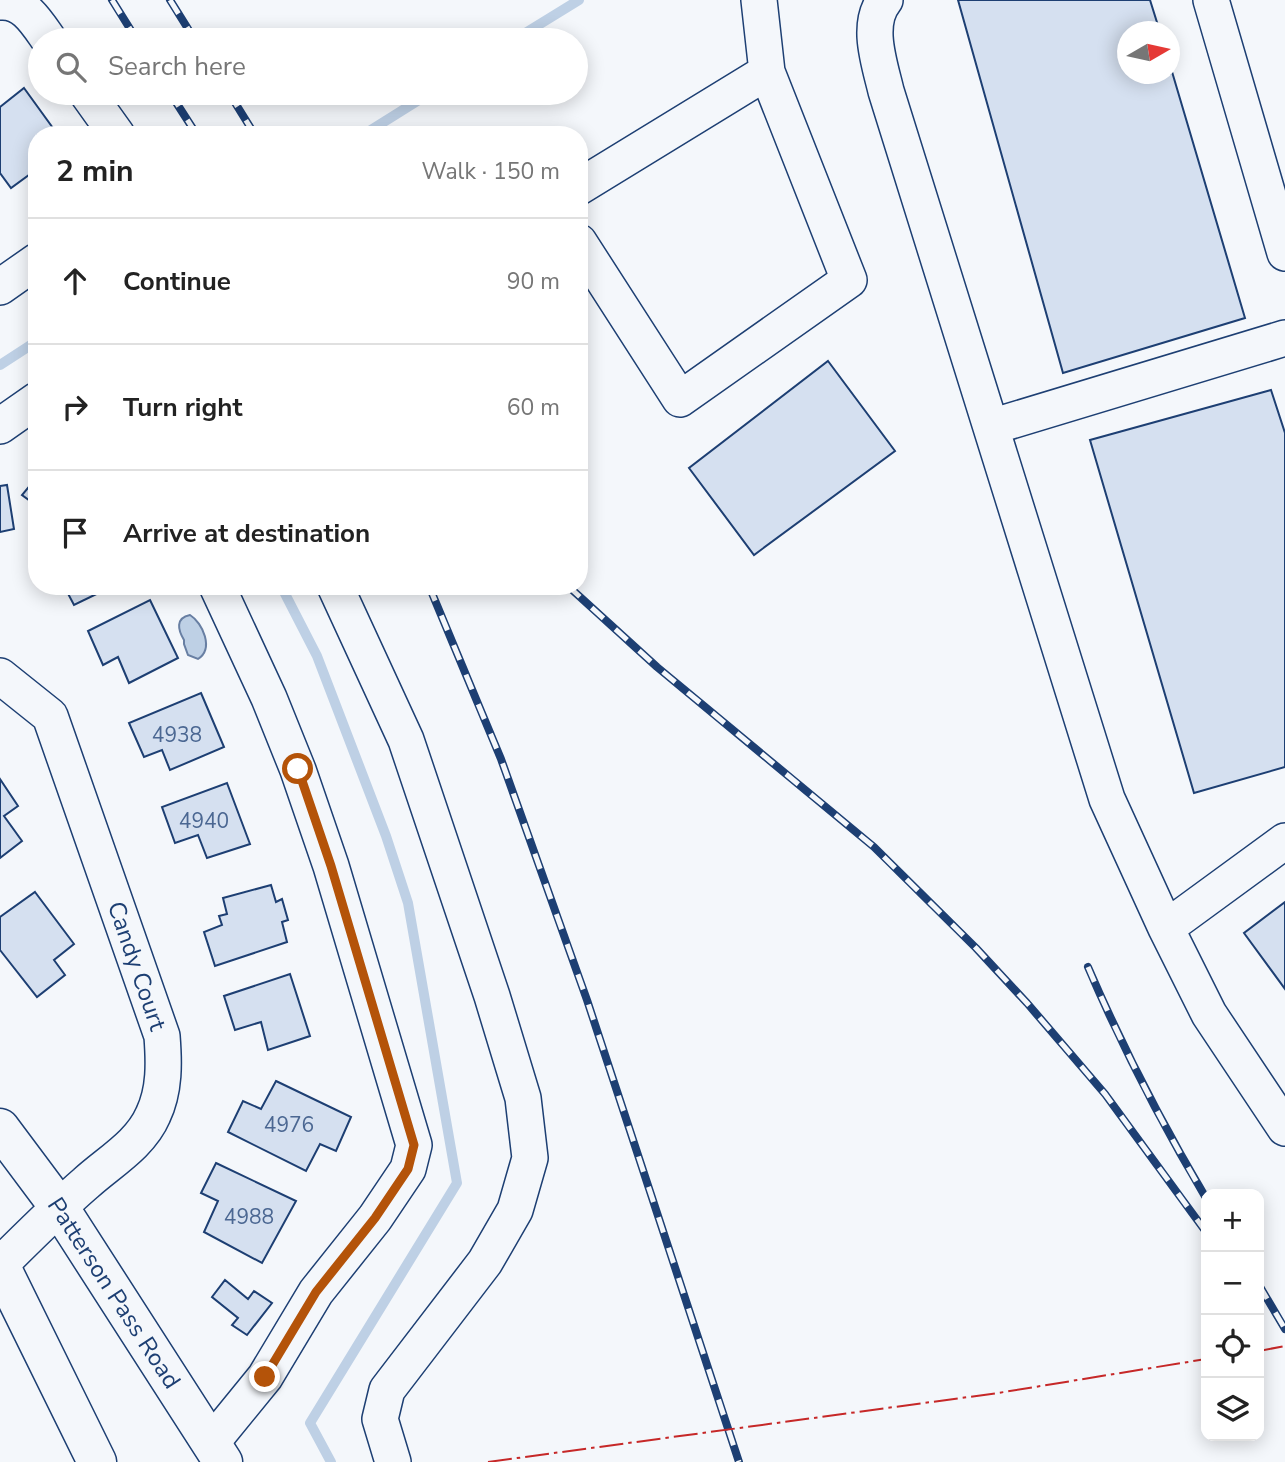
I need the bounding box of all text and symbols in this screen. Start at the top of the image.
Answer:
north arrow [1117,21,1180,84]
search box [28,28,588,105]
icon: search [52,48,90,86]
text: Search here [108,49,246,84]
text: 2 min [56,151,134,192]
text: Walk · 150 m [421,156,560,187]
icon: ahead [56,262,94,300]
text: Continue [123,264,231,299]
text: 90 m [507,266,560,297]
icon: right [56,388,94,426]
text: Turn right [123,390,242,425]
text: 60 m [507,392,560,423]
icon: arrive [56,514,94,552]
text: Arrive at destination [123,516,370,551]
house number: 4938 [152,721,202,749]
route start [282,753,313,784]
house number: 4940 [179,807,229,835]
street label: Candy Court [100,897,174,1035]
house number: 4976 [264,1111,314,1139]
map controls [1201,1189,1264,1441]
button: + [1201,1189,1264,1252]
street label: Patterson Pass Road [40,1191,188,1395]
house number: 4988 [224,1203,274,1231]
button: − [1201,1252,1264,1315]
button: locate [1201,1315,1264,1378]
route end [249,1361,280,1392]
button: layers [1201,1378,1264,1441]

